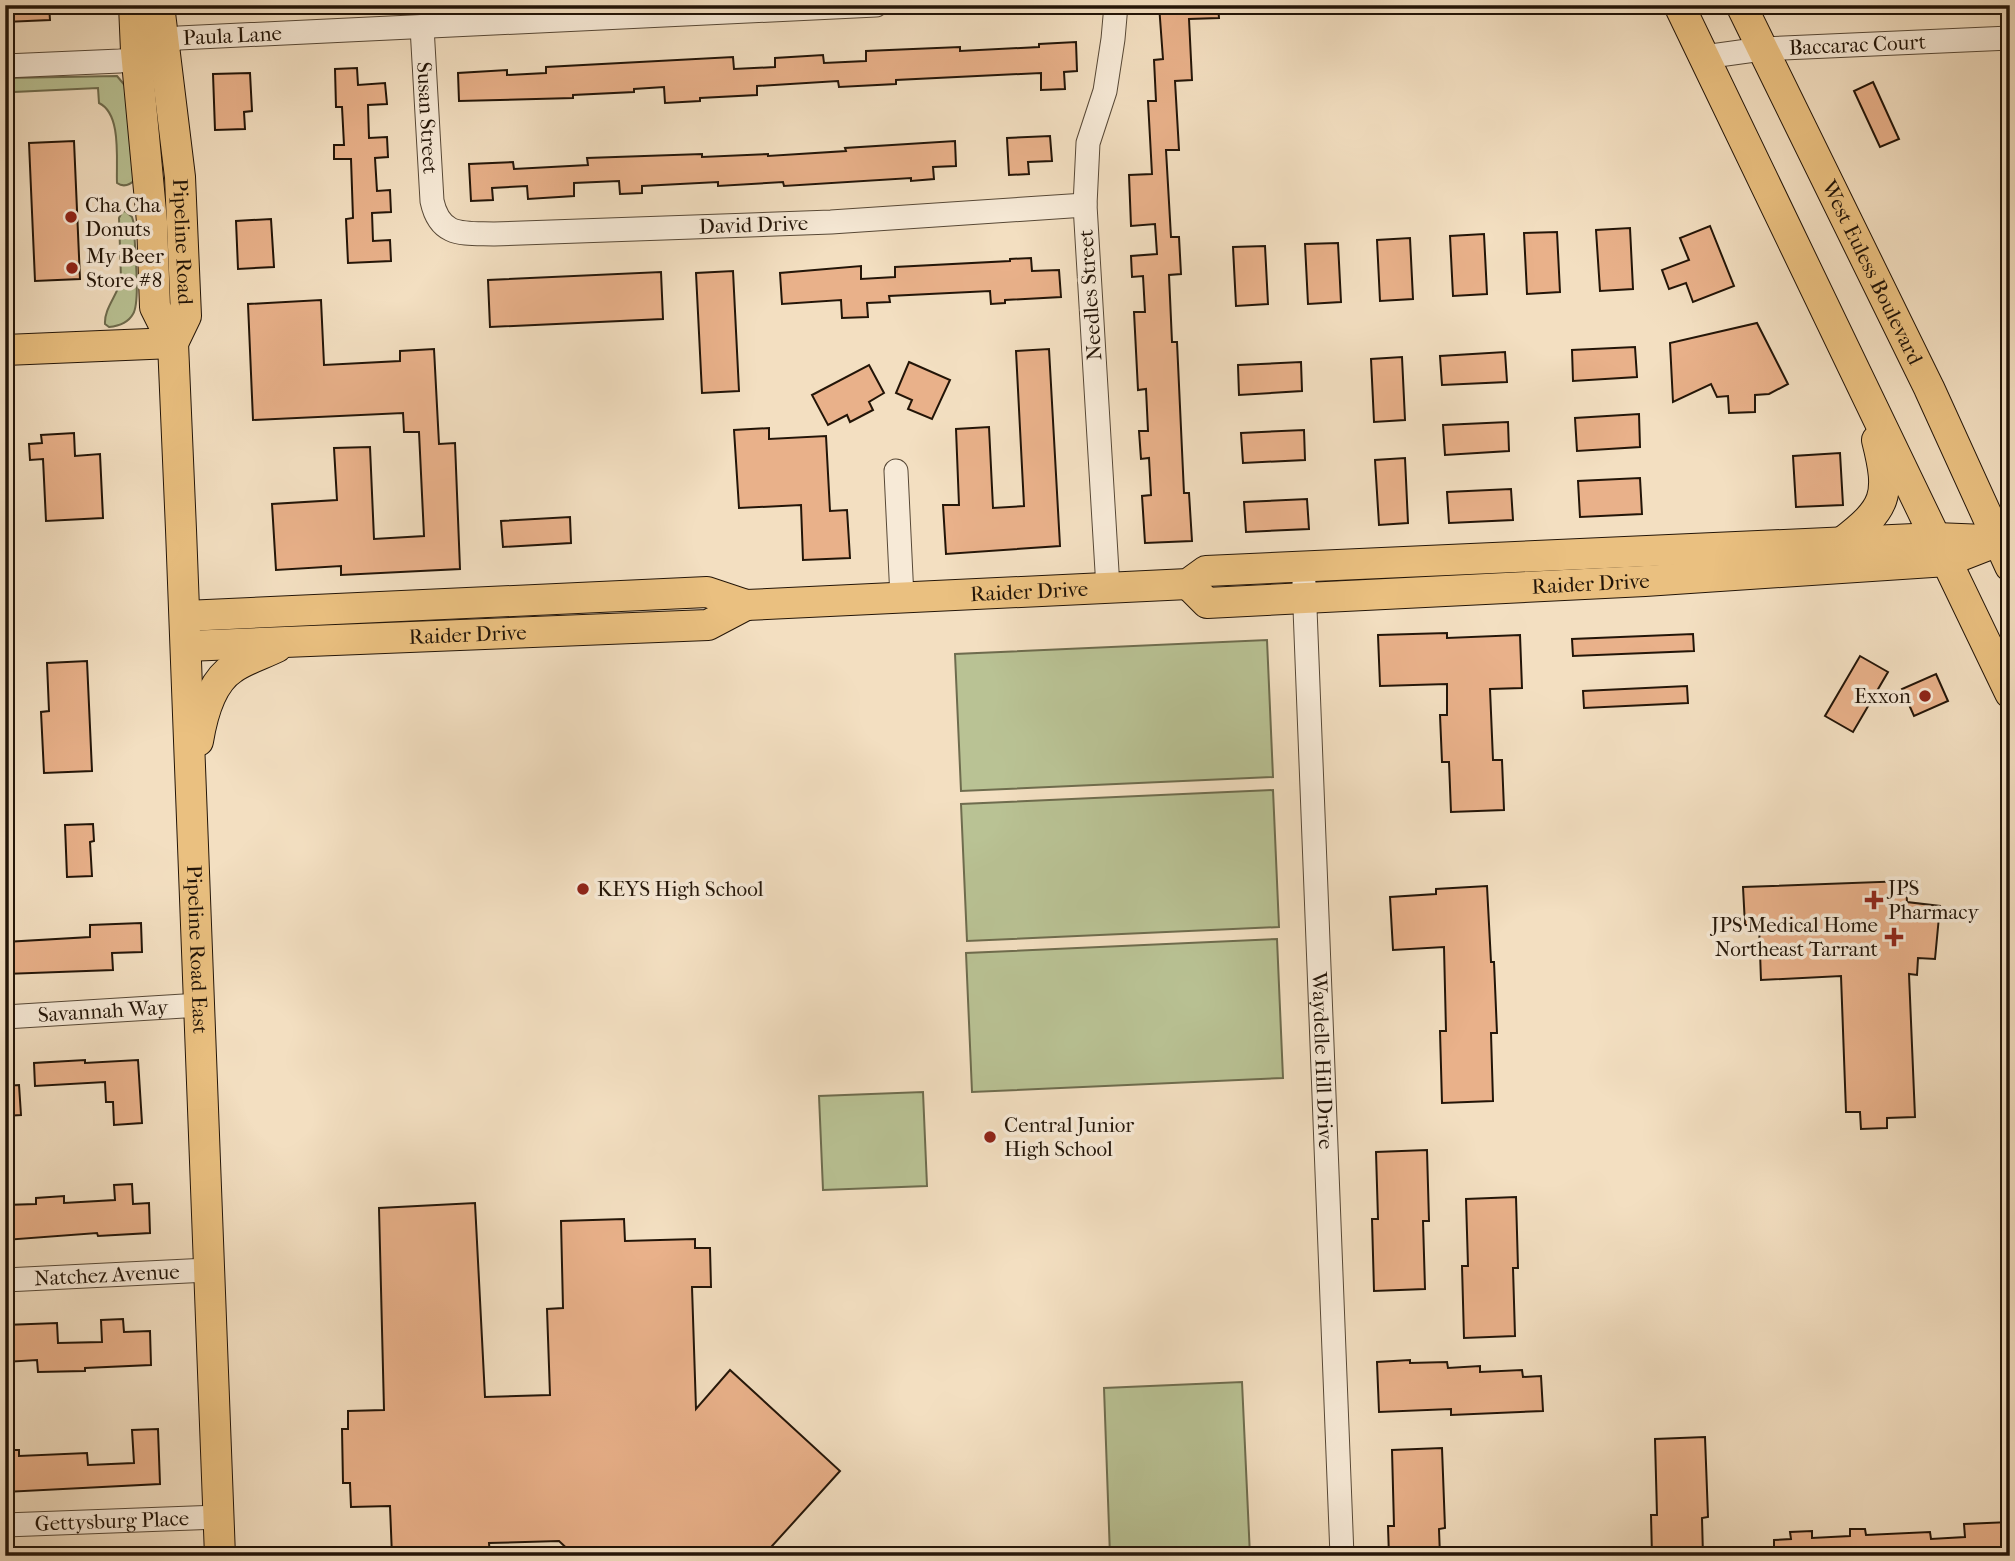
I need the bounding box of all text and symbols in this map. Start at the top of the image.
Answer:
street label: Paula Lane [182,21,282,50]
street label: Baccarac Court [1788,30,1927,60]
street label: Susan Street [412,61,442,175]
street label: West Euless Boulevard [1817,176,1928,369]
street label: Pipeline Road [168,178,198,306]
place label: Cha Cha Donuts [85,193,161,241]
marker: Cha Cha Donuts [63,209,79,225]
street label: David Drive [698,211,809,239]
street label: Needles Street [1073,228,1107,361]
place label: My Beer Store #8 [86,244,164,292]
marker: My Beer Store #8 [64,260,80,276]
street label: Raider Drive [1531,569,1650,599]
street label: Raider Drive [970,577,1089,606]
street label: Raider Drive [408,620,527,649]
place label: Exxon [1854,684,1911,708]
marker: Exxon [1917,688,1933,704]
street label: Pipeline Road East [182,865,212,1035]
place label: JPS Pharmacy [1886,876,1979,924]
place label: KEYS High School [597,877,764,901]
marker: KEYS High School [575,881,591,897]
marker: JPS Pharmacy [1866,892,1882,908]
place label: JPS Medical Home Northeast Tarrant [1709,913,1879,961]
marker: JPS Medical Home Northeast Tarrant [1884,927,1904,947]
street label: Waydelle Hill Drive [1307,970,1338,1150]
street label: Savannah Way [37,995,169,1027]
place label: Central Junior High School [1004,1113,1134,1161]
marker: Central Junior High School [982,1129,998,1145]
street label: Natchez Avenue [34,1259,180,1291]
street label: Gettysburg Place [34,1506,190,1536]

